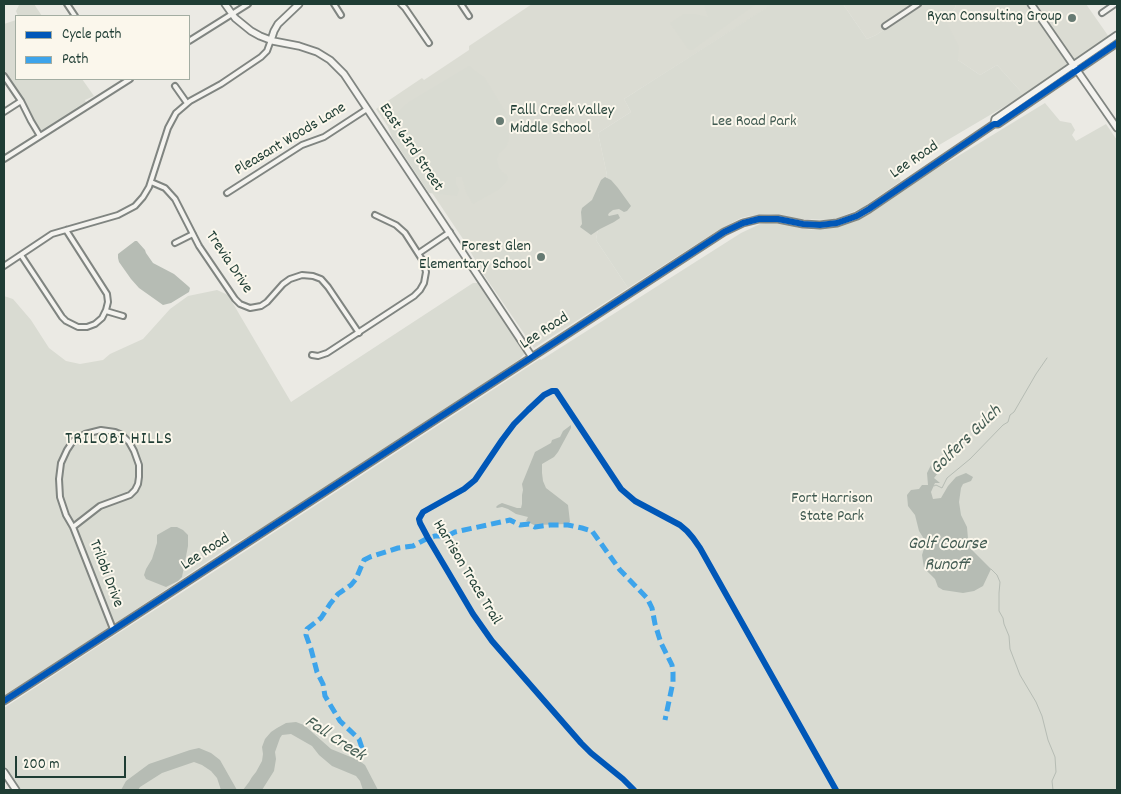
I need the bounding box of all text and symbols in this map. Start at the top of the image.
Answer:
place label: Ryan Consulting Group [927,8,1062,28]
marker: Ryan Consulting Group [1066,12,1078,24]
legend [15,15,190,80]
text: Cycle path [62,24,121,46]
text: Path [62,49,88,71]
street label: Pleasant Woods Lane [232,99,350,181]
street label: East 63rd Street [374,100,446,196]
place label: Falll Creek Valley Middle School [510,102,614,140]
park label: Lee Road Park [711,113,797,133]
marker: Falll Creek Valley Middle School [494,115,506,127]
street label: Lee Road [887,138,943,184]
street label: Trevia Drive [200,228,256,298]
place label: Forest Glen Elementary School [419,238,531,276]
marker: Forest Glen Elementary School [535,251,547,263]
street label: Lee Road [517,309,573,355]
water label: Golfers Gulch [927,402,1007,480]
district label: TRILOBI HILLS [63,430,175,452]
park label: Fort Harrison State Park [791,490,873,528]
street label: Harrison Trace Trail [427,517,505,629]
street label: Lee Road [178,530,234,576]
water label: Golf Course Runoff [908,535,986,578]
street label: Trilobi Drive [83,538,127,610]
water label: Fall Creek [300,712,368,768]
scale bar [18,746,129,778]
text: 200 m [23,754,60,776]

